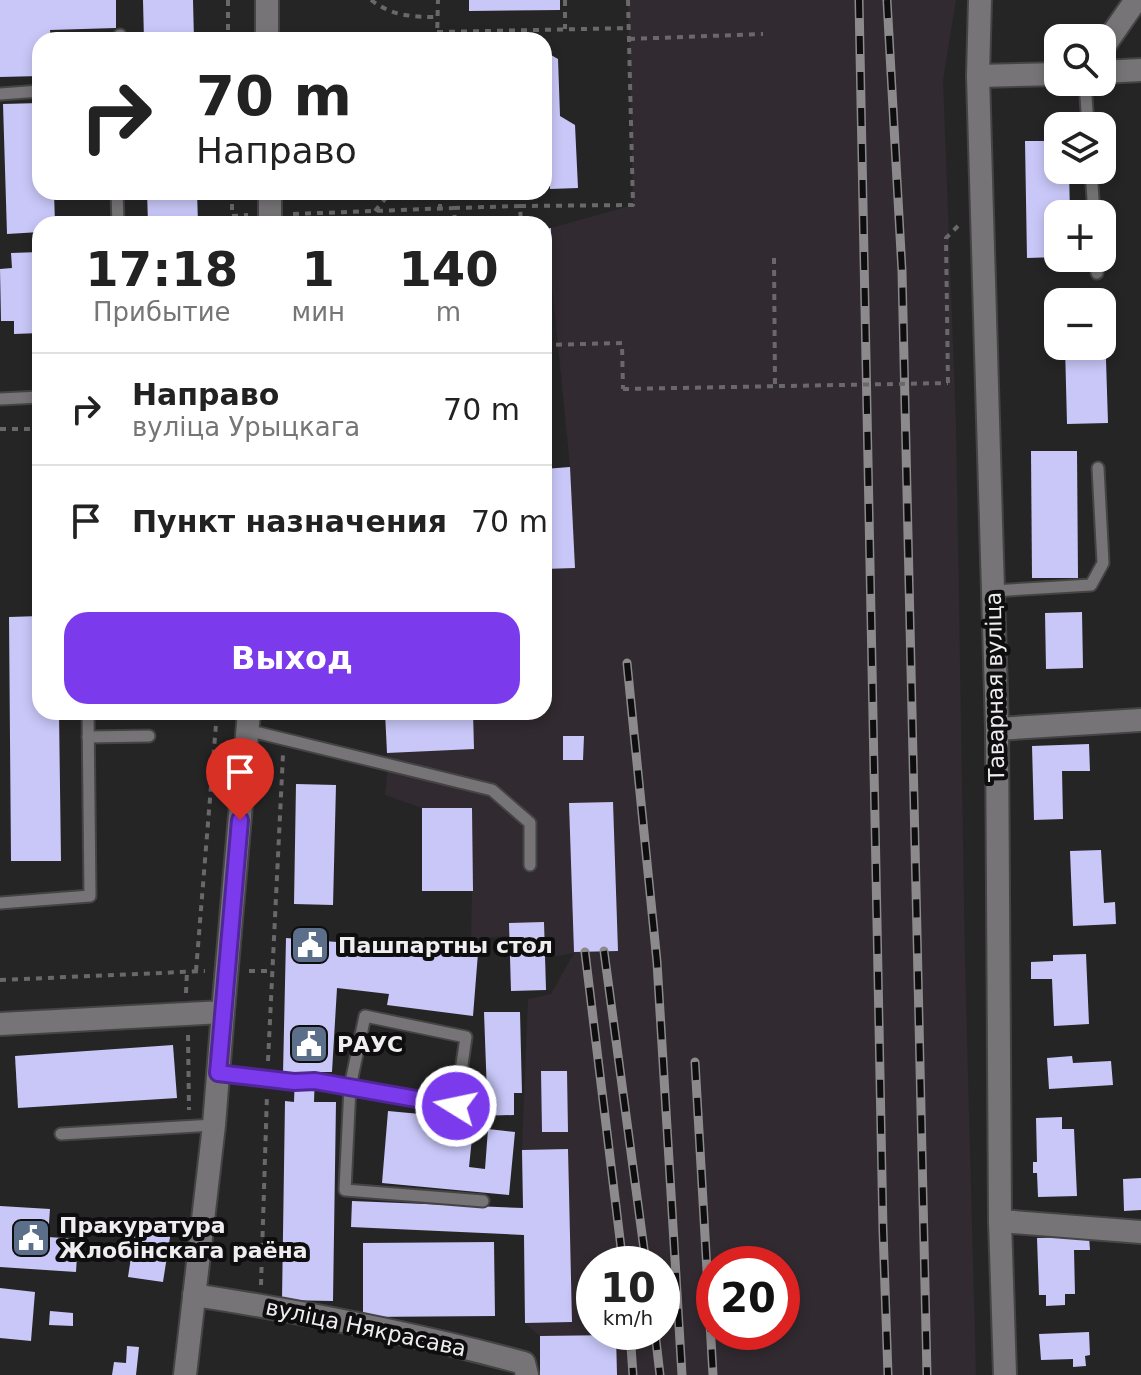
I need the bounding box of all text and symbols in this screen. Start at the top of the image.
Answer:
map controls [1044,24,1116,360]
button: search [1044,24,1116,96]
text: 70 m [196,63,352,128]
icon: right [64,64,168,168]
button: layers [1044,112,1116,184]
text: Направо [196,130,357,171]
button: + [1044,200,1116,272]
text: 17:18 [85,241,238,297]
text: 1 [302,241,335,297]
text: 140 [398,241,499,297]
button: − [1044,288,1116,360]
text: Прибытие [93,297,231,327]
text: мин [292,297,345,327]
text: m [436,297,461,327]
text: Направо [132,377,279,412]
icon: right [64,387,108,431]
text: 70 m [443,392,520,427]
text: вуліца Урыцкага [132,412,360,442]
icon: arrive [64,499,108,543]
text: Пункт назначения [132,504,447,539]
text: 70 m [471,504,548,539]
street label: Таварная вуліца [981,592,1009,783]
button: Выход [64,612,520,704]
pin [206,738,274,820]
icon: arrive [218,750,262,794]
public building icon: Пашпартны стол [289,924,331,966]
place label: Пашпартны стол [338,933,553,958]
public building icon: РАУС [288,1023,330,1065]
place label: РАУС [337,1032,403,1057]
position arrow [414,1064,498,1148]
place label: Пракуратура Жлобінскага раёна [59,1213,308,1263]
public building icon: Пракуратура Жлобінскага раёна [10,1217,52,1259]
speed limit sign: 20 [696,1246,800,1350]
text: 10 [600,1265,656,1311]
street label: вуліца Някрасава [264,1295,468,1361]
text: km/h [603,1306,653,1330]

